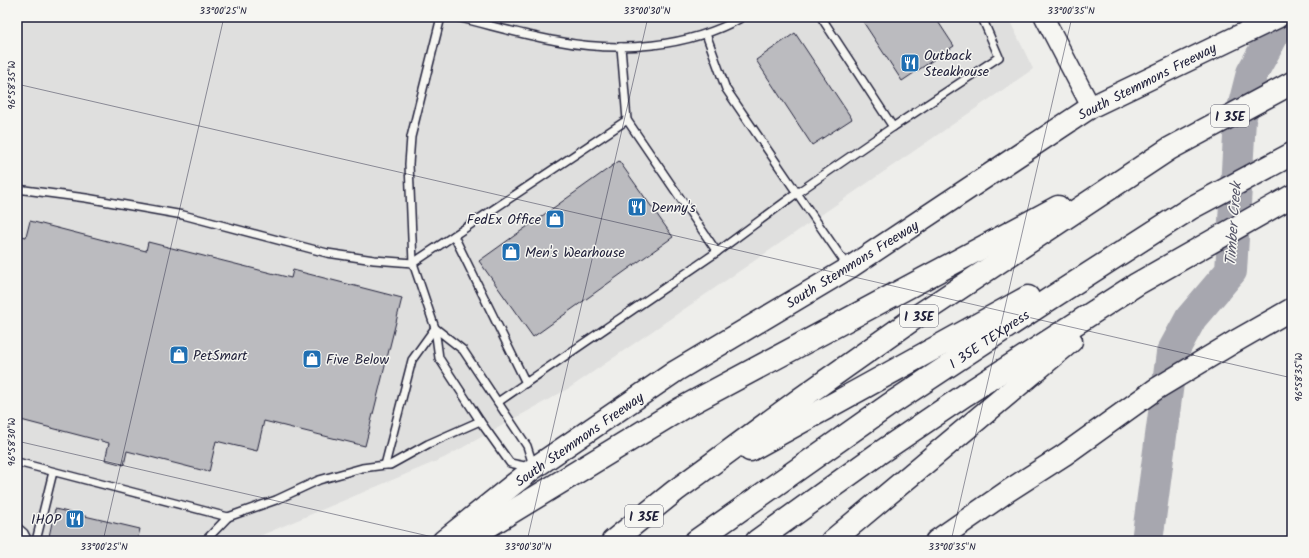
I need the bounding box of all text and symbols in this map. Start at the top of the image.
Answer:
text: 33°00'25"N [199,3,247,19]
text: 33°00'30"N [623,3,671,19]
text: 33°00'35"N [1047,3,1095,19]
street label: South Stemmons Freeway [1074,37,1221,126]
place label: Outback Steakhouse [924,45,990,83]
restaurant icon: Outback Steakhouse [899,52,921,74]
text: 96°58'35"W [4,60,20,109]
road number: I 35E [1211,105,1249,127]
water label: Timber Creek [1219,180,1249,267]
restaurant icon: Denny's [626,196,648,218]
place label: Denny's [651,197,696,219]
shop icon: FedEx Office [544,208,566,230]
place label: FedEx Office [467,209,542,231]
street label: South Stemmons Freeway [782,215,924,315]
shop icon: Men's Wearhouse [500,241,522,263]
place label: Men's Wearhouse [525,242,625,264]
road number: I 35E [900,305,938,327]
street label: I 35E TEXpress [945,305,1034,375]
shop icon: PetSmart [168,344,190,366]
place label: PetSmart [193,345,248,367]
shop icon: Five Below [301,348,323,370]
place label: Five Below [326,349,389,371]
text: 96°58'35"W [1291,352,1307,401]
street label: South Stemmons Freeway [511,387,649,493]
text: 96°58'30"W [4,418,20,466]
road number: I 35E [625,505,663,527]
restaurant icon: IHOP [64,508,86,530]
place label: IHOP [31,509,61,531]
text: 33°00'25"N [80,539,128,555]
text: 33°00'30"N [504,539,552,555]
text: 33°00'35"N [928,539,976,555]

